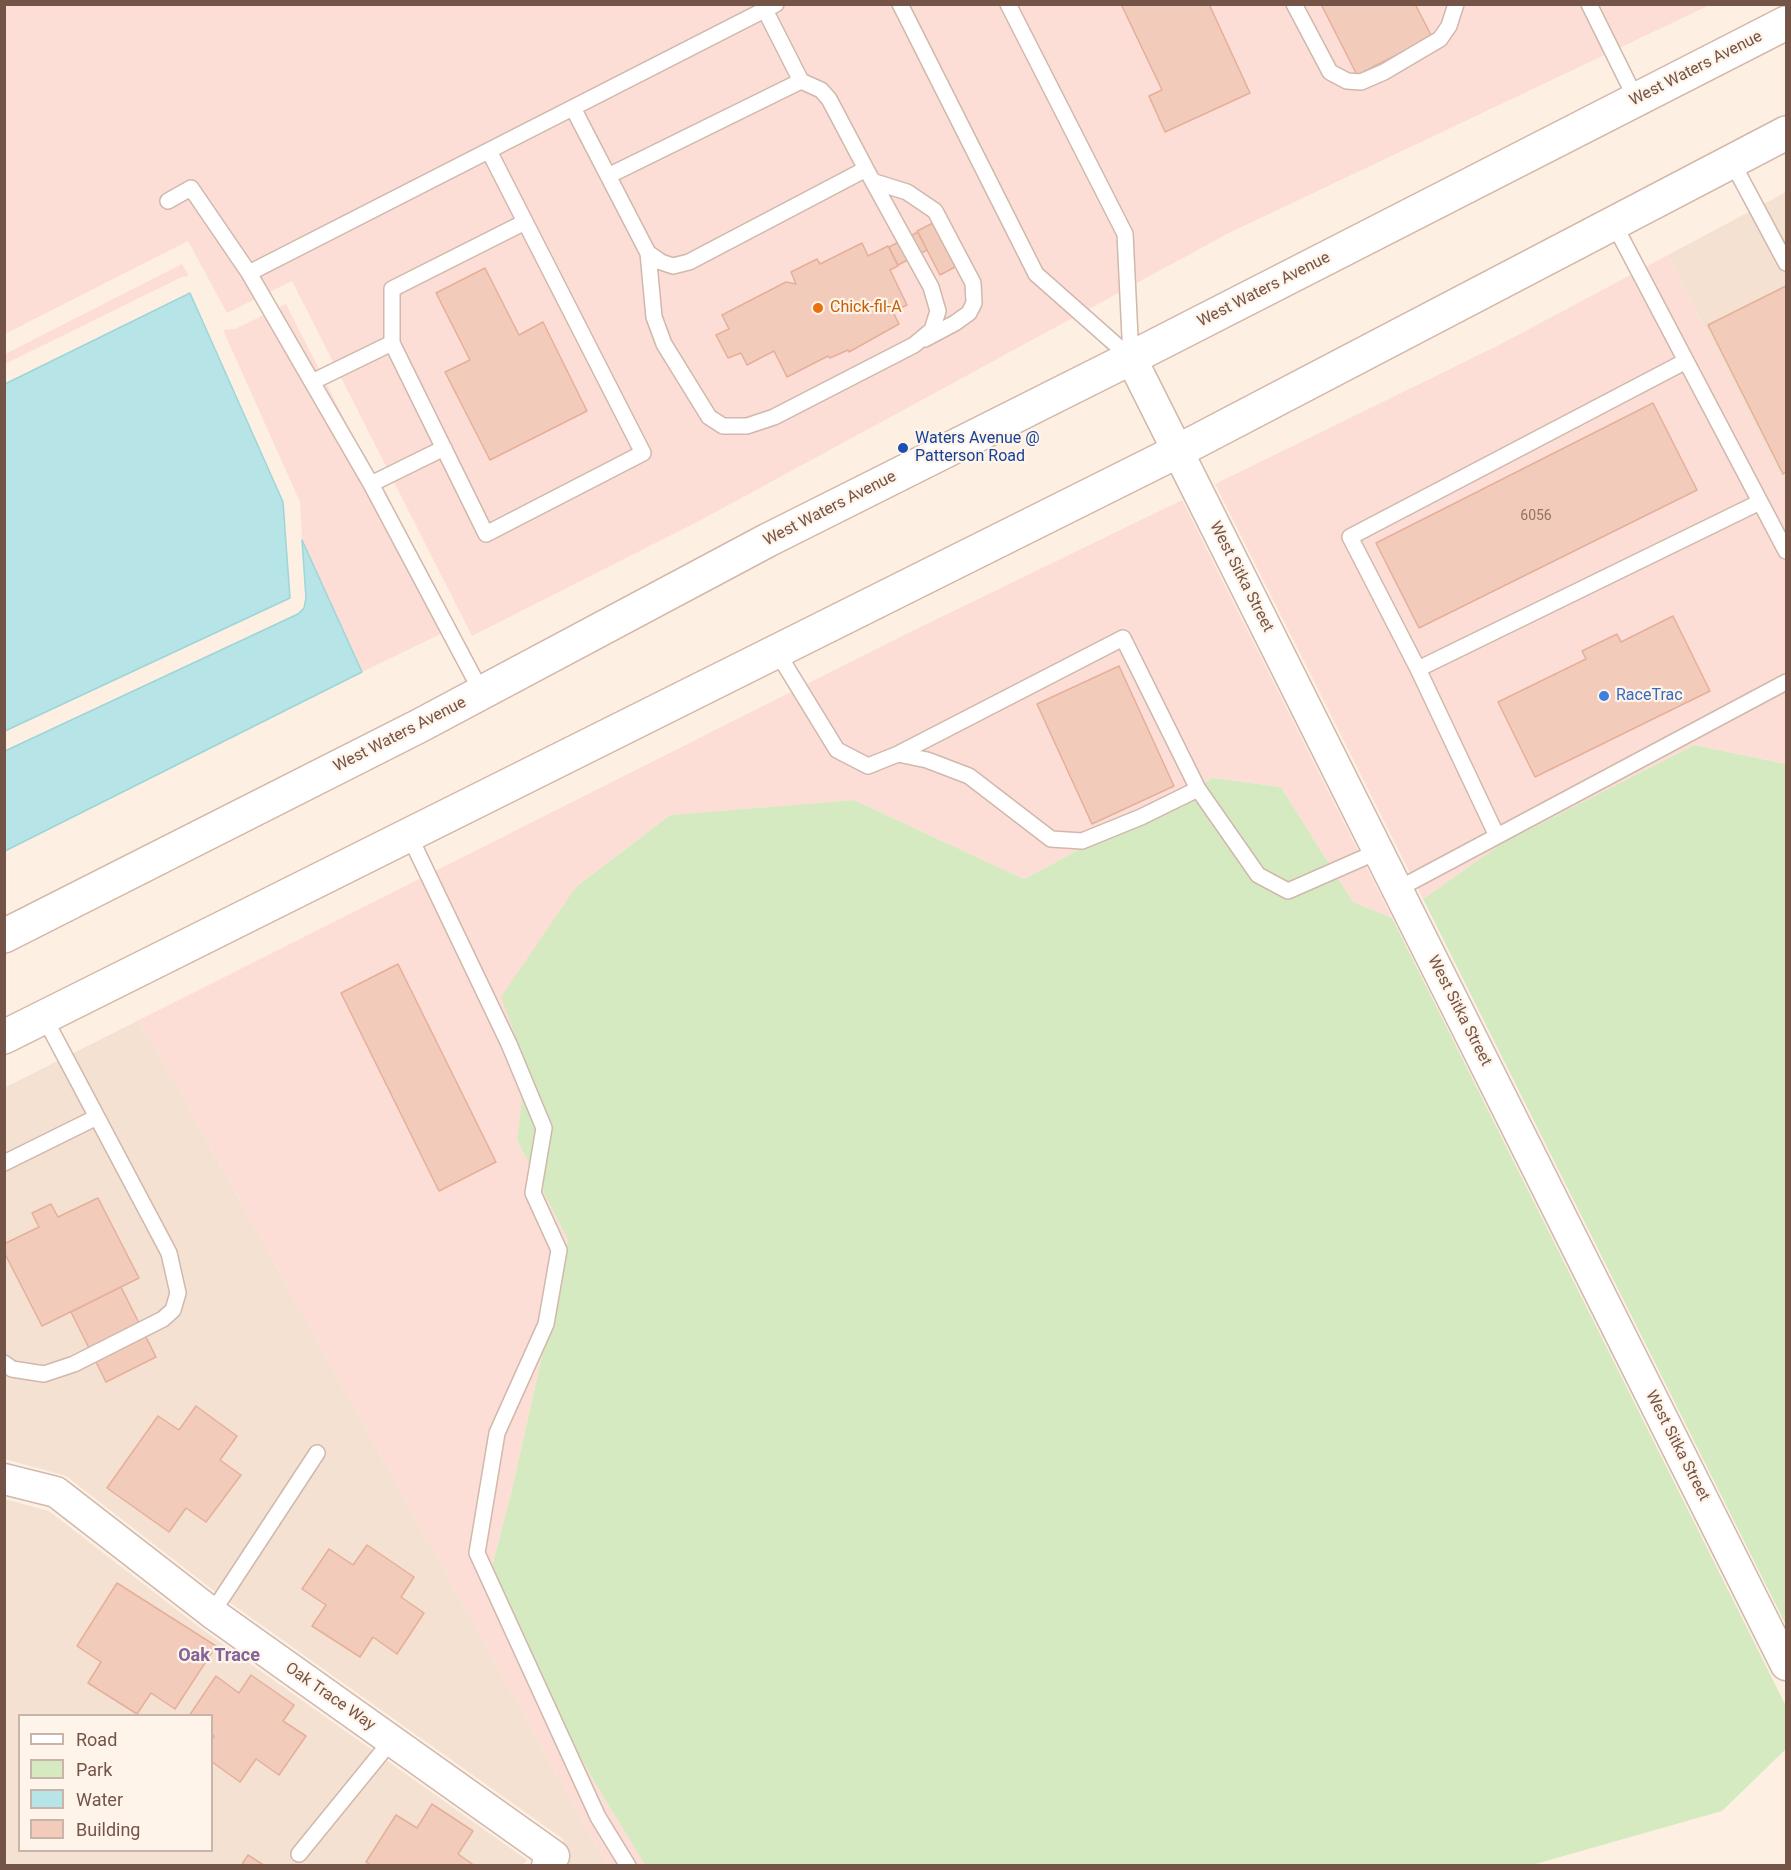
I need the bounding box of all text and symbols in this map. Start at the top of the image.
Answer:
street label: West Waters Avenue [1626,27,1766,111]
street label: West Waters Avenue [1194,248,1334,332]
place label: Chick-fil-A [830,298,902,318]
marker: Chick-fil-A [811,301,825,315]
place label: Waters Avenue @ Patterson Road [915,429,1040,467]
marker: Waters Avenue @ Patterson Road [896,441,910,455]
street label: West Waters Avenue [760,467,900,551]
house number: 6056 [1520,508,1552,524]
street label: West Sitka Street [1205,519,1277,635]
place label: RaceTrac [1616,686,1683,706]
marker: RaceTrac [1597,689,1611,703]
street label: West Waters Avenue [330,693,470,777]
street label: West Sitka Street [1423,953,1495,1069]
street label: West Sitka Street [1641,1388,1713,1504]
district label: Oak Trace [178,1645,260,1667]
street label: Oak Trace Way [281,1659,379,1735]
legend [18,1714,213,1852]
text: Road [76,1729,117,1750]
text: Park [76,1759,112,1780]
text: Water [76,1789,123,1810]
text: Building [76,1819,140,1840]

